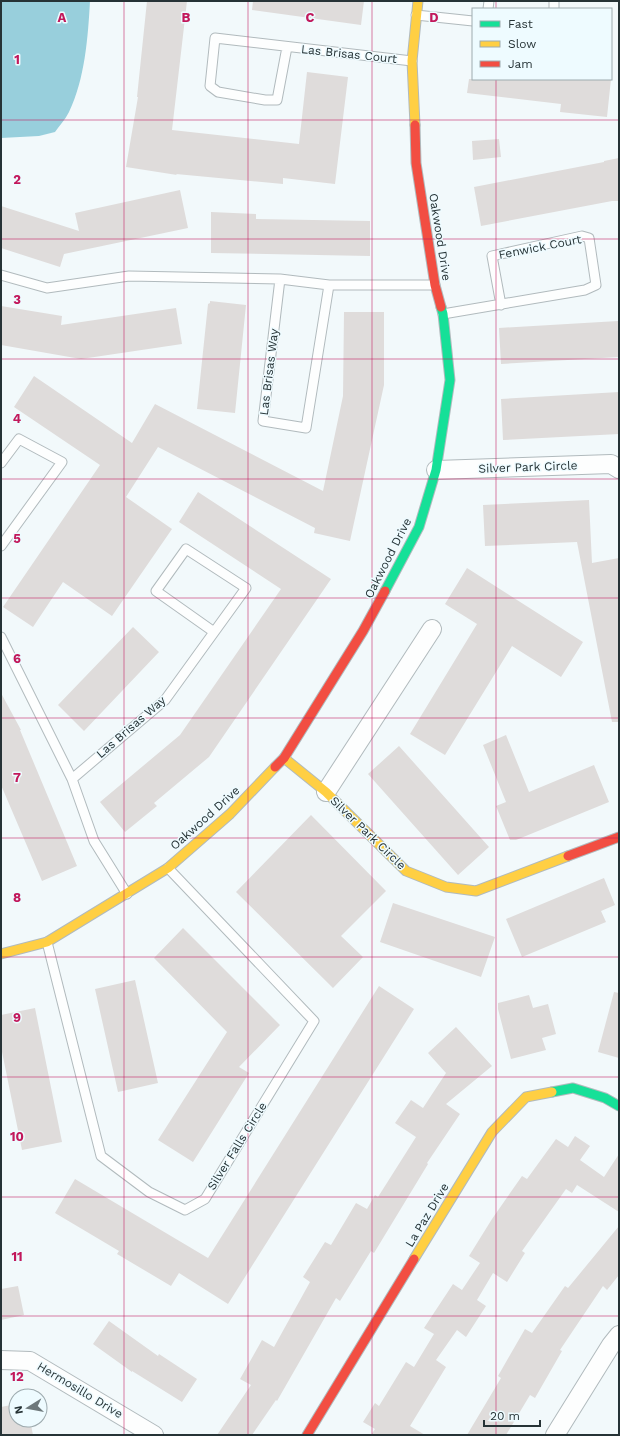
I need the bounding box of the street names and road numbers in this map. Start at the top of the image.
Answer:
street label: Las Brisas Court [300,42,398,66]
street label: Oakwood Drive [426,192,454,282]
street label: Fenwick Court [497,232,583,262]
street label: Las Brisas Way [257,327,281,416]
street label: Silver Park Circle [478,458,578,476]
street label: Oakwood Drive [362,515,414,601]
street label: Las Brisas Way [93,693,169,761]
street label: Oakwood Drive [168,783,243,853]
street label: Silver Park Circle [327,794,409,873]
street label: Silver Falls Circle [204,1099,270,1192]
street label: La Paz Drive [402,1180,452,1250]
street label: Hermosillo Drive [35,1359,125,1421]

